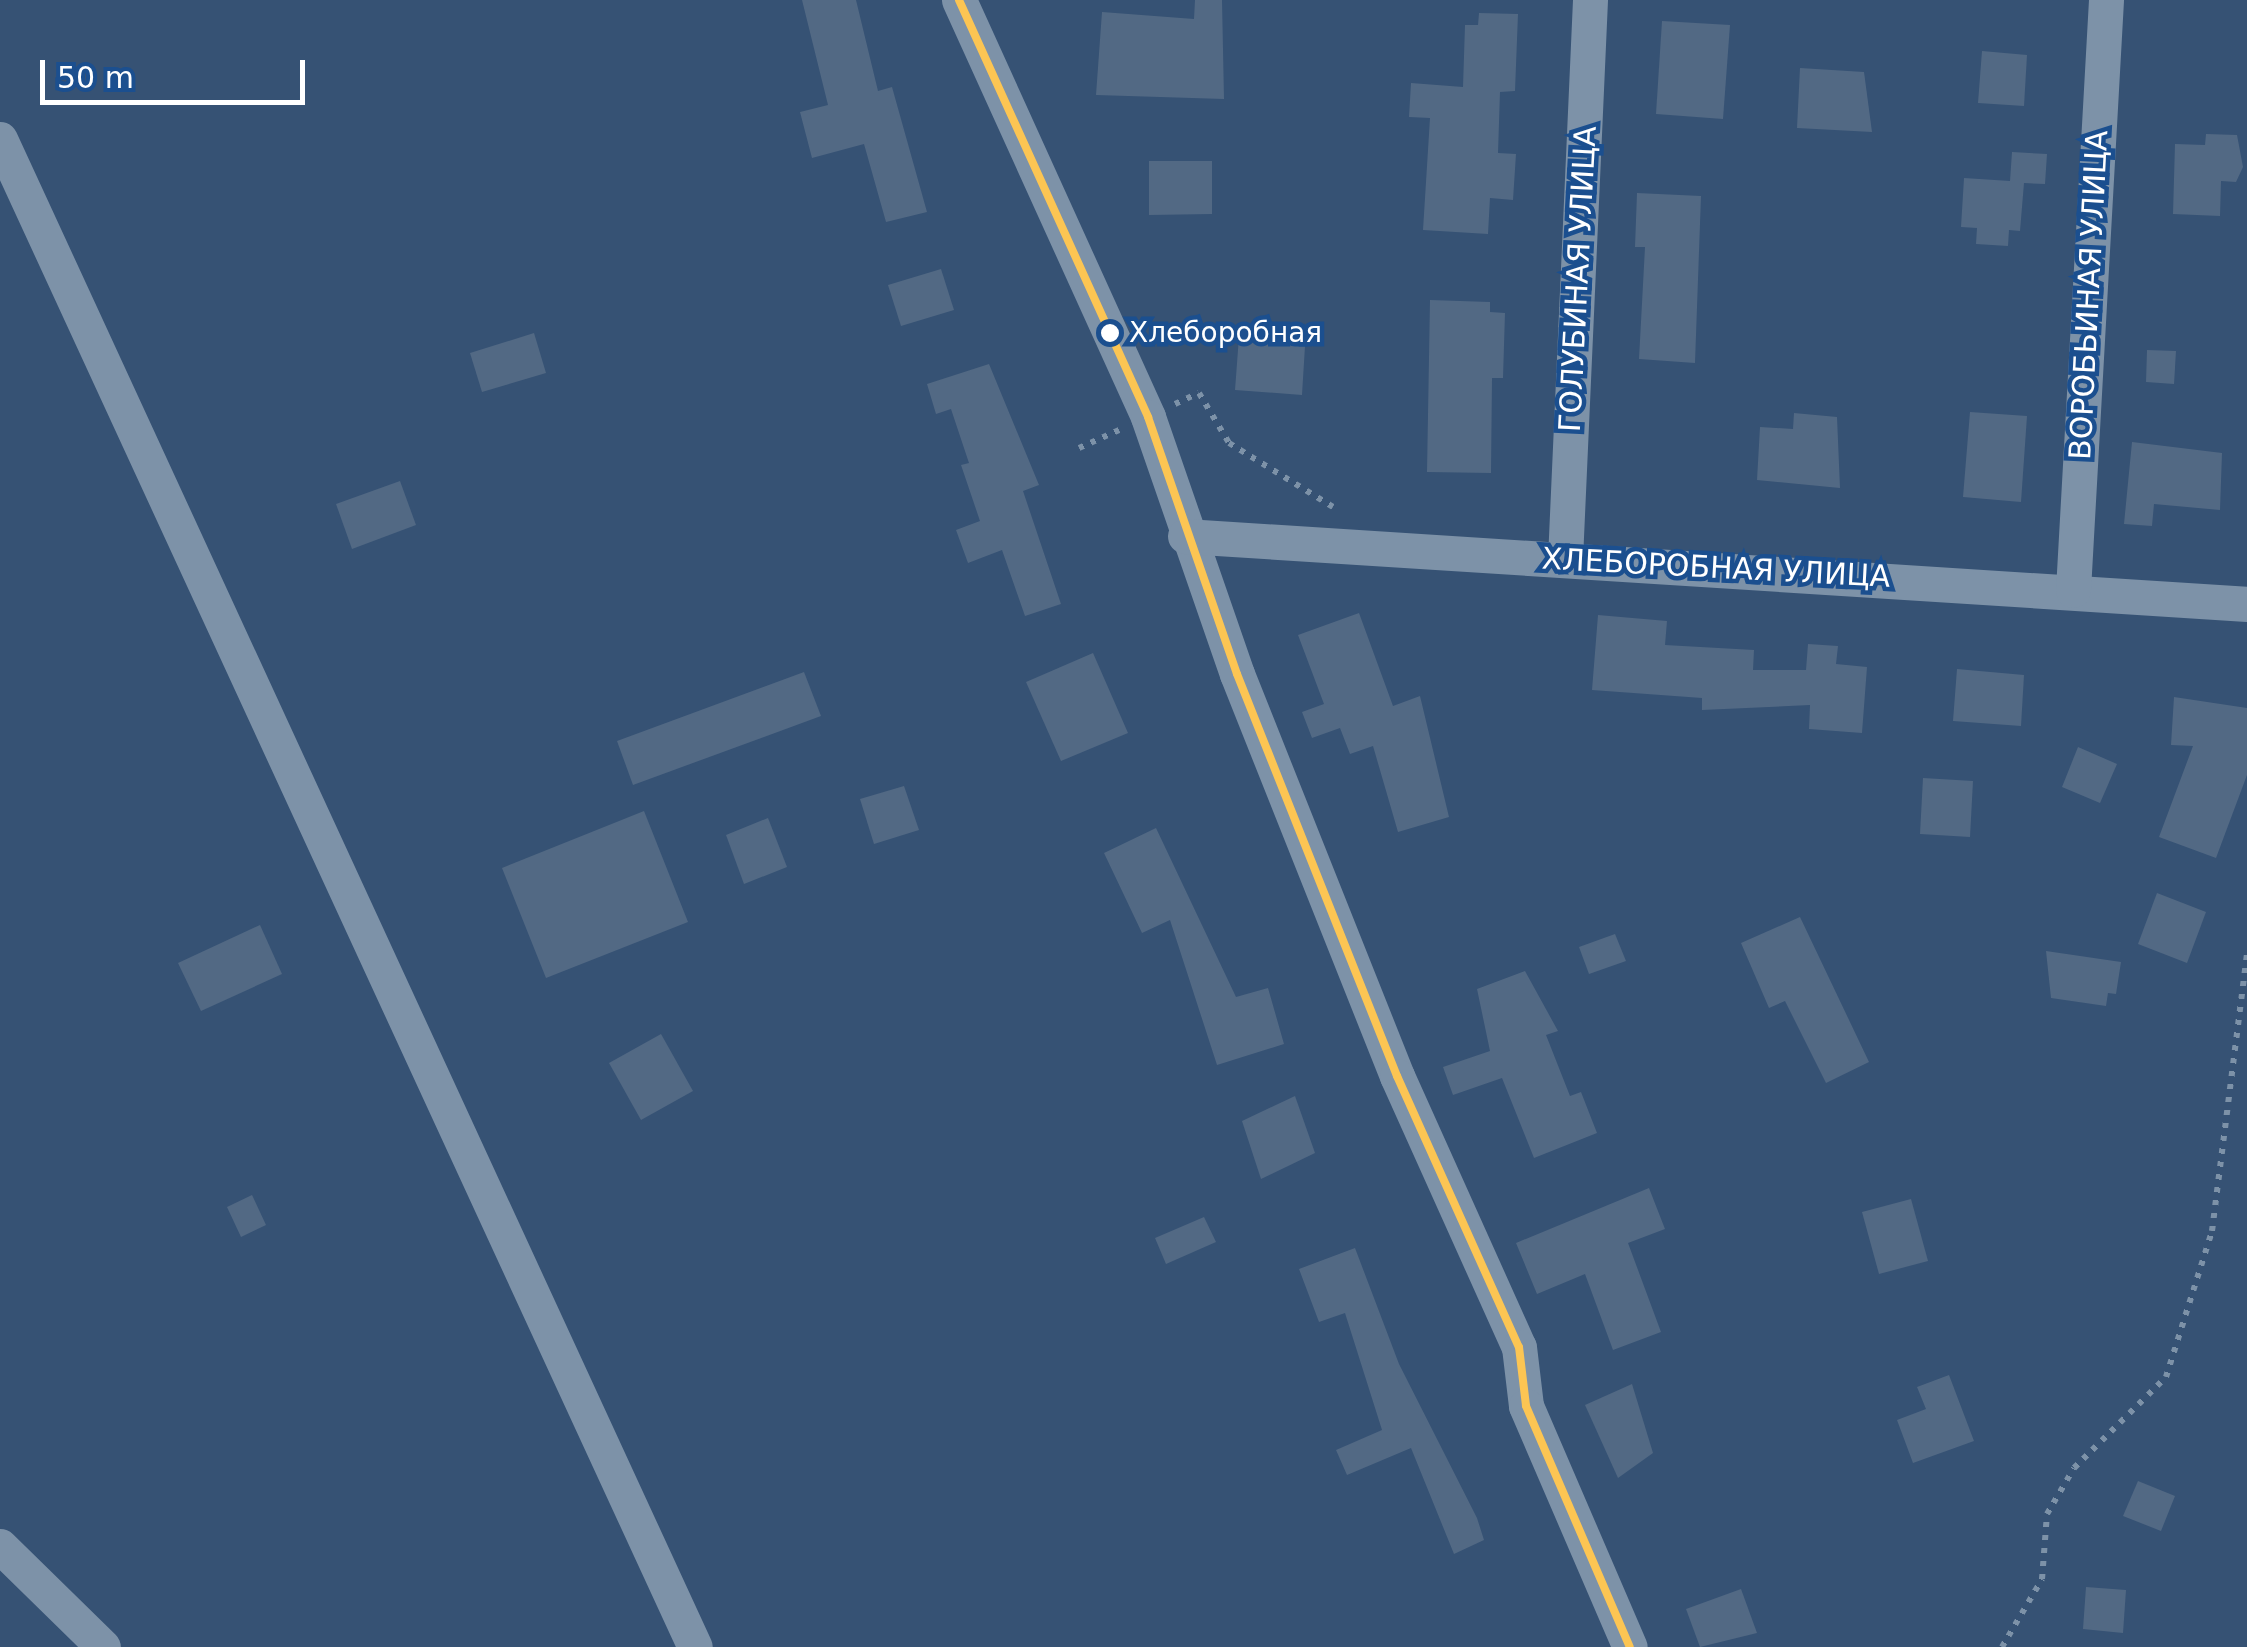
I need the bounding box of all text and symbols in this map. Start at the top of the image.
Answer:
scale bar [45,40,310,102]
text: 50 m [57,60,134,95]
street label: ГОЛУБИНАЯ УЛИЦА [1552,125,1604,433]
street label: ВОРОБЬИНАЯ УЛИЦА [2062,129,2116,461]
place label: Хлеборобная [1129,316,1322,350]
marker: Хлеборобная [1100,323,1120,343]
street label: ХЛЕБОРОБНАЯ УЛИЦА [1541,541,1891,595]

